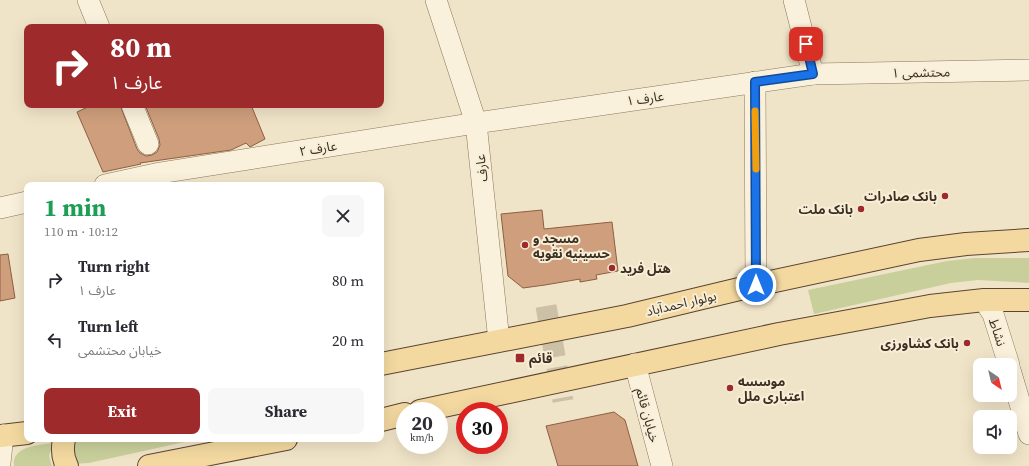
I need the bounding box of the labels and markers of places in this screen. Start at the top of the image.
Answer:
pin [789,27,823,61]
place label: بانک صادرات [864,188,937,205]
marker: بانک صادرات [940,191,950,201]
place label: بانک ملت [799,201,853,218]
marker: بانک ملت [856,204,866,214]
place label: مسجد و حسینیه نقویه [533,230,610,262]
marker: مسجد و حسینیه نقویه [520,240,530,250]
place label: هتل فرید [620,260,671,277]
marker: هتل فرید [607,263,617,273]
place label: بانک کشاورزی [880,335,959,352]
marker: بانک کشاورزی [962,338,972,348]
place label: قائم [529,350,553,369]
marker: قائم [514,352,526,364]
place label: موسسه اعتباری ملل [738,373,804,405]
marker: موسسه اعتباری ملل [725,383,735,393]

